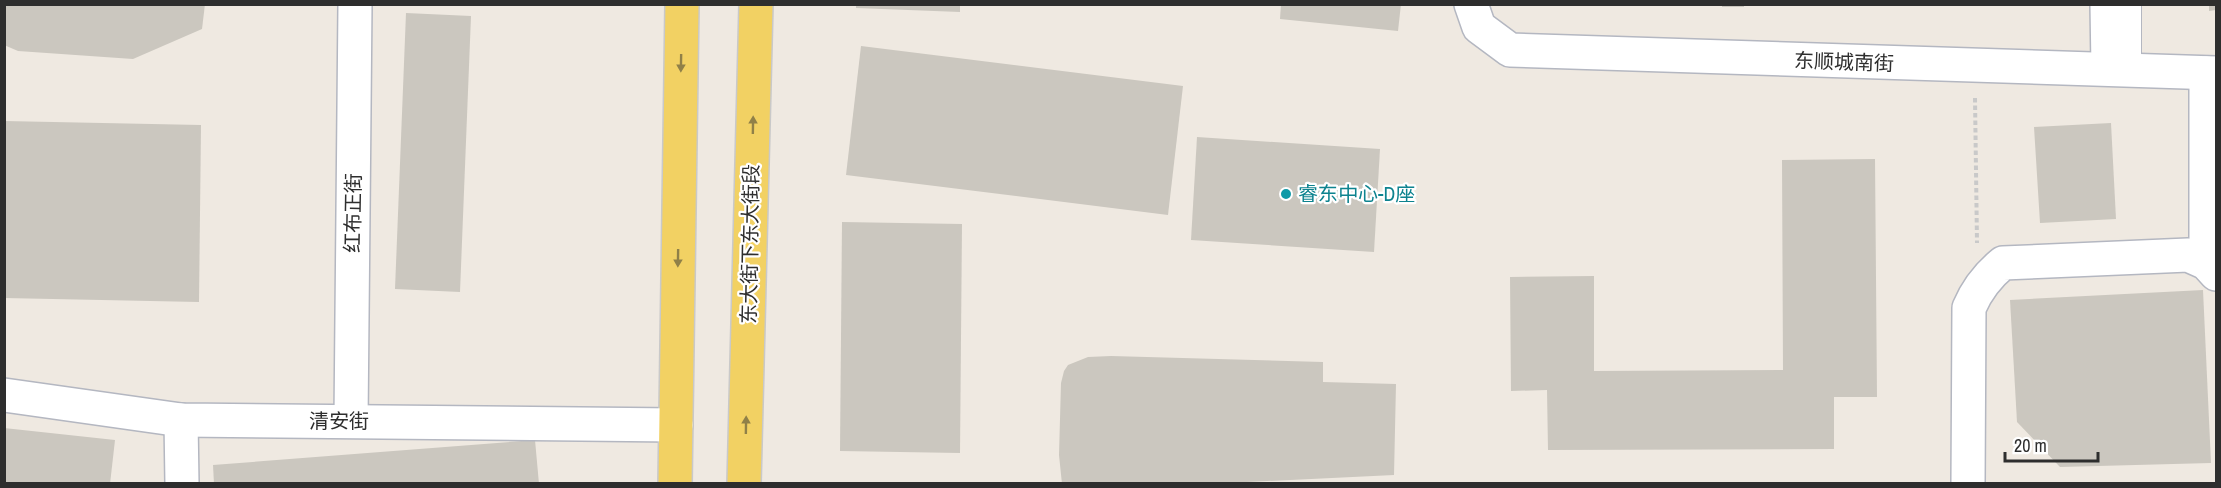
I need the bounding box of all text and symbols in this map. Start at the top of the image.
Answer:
street label: 东顺城南街 [1794,46,1894,77]
one-way arrow [676,53,686,72]
one-way arrow [748,116,757,135]
street label: 东大街下东大街段 [735,164,764,324]
street label: 红布正街 [338,173,367,253]
place label: 睿东中心-D座 [1298,180,1415,207]
marker: 睿东中心-D座 [1279,187,1293,201]
one-way arrow [673,248,683,267]
street label: 清安街 [309,407,369,434]
one-way arrow [741,416,751,435]
scale bar [2005,425,2098,463]
text: 20 m [2014,433,2047,458]

